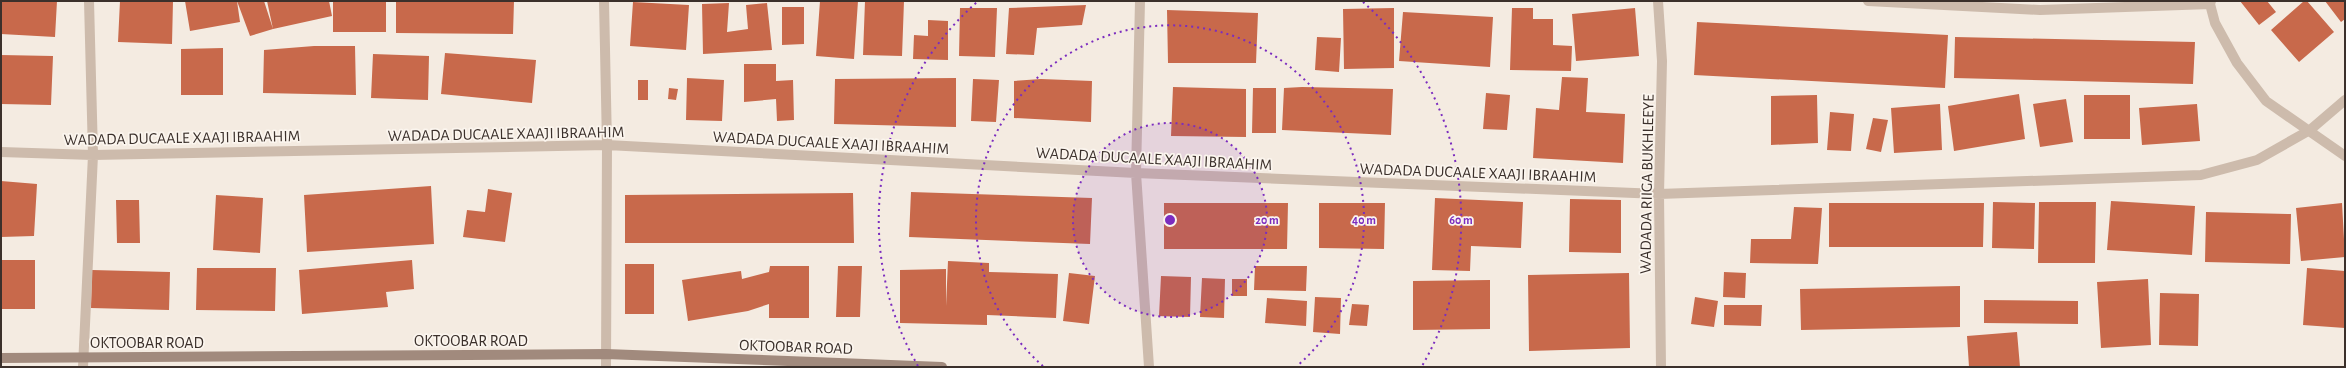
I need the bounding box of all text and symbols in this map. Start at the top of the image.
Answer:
street label: WADADA RIIGA BUKHLEEYE [1637,94,1657,274]
street label: WADADA DUCAALE XAAJI IBRAAHIM [388,124,624,144]
street label: WADADA DUCAALE XAAJI IBRAAHIM [64,128,300,148]
street label: WADADA DUCAALE XAAJI IBRAAHIM [712,129,950,157]
street label: WADADA DUCAALE XAAJI IBRAAHIM [1035,145,1273,173]
street label: WADADA DUCAALE XAAJI IBRAAHIM [1359,161,1597,185]
centre of rings [1163,213,1177,227]
text: 20 m [1255,214,1279,226]
text: 40 m [1352,214,1376,226]
text: 60 m [1449,214,1473,226]
street label: OKTOOBAR ROAD [414,333,528,349]
street label: OKTOOBAR ROAD [90,335,204,351]
street label: OKTOOBAR ROAD [739,337,853,357]

